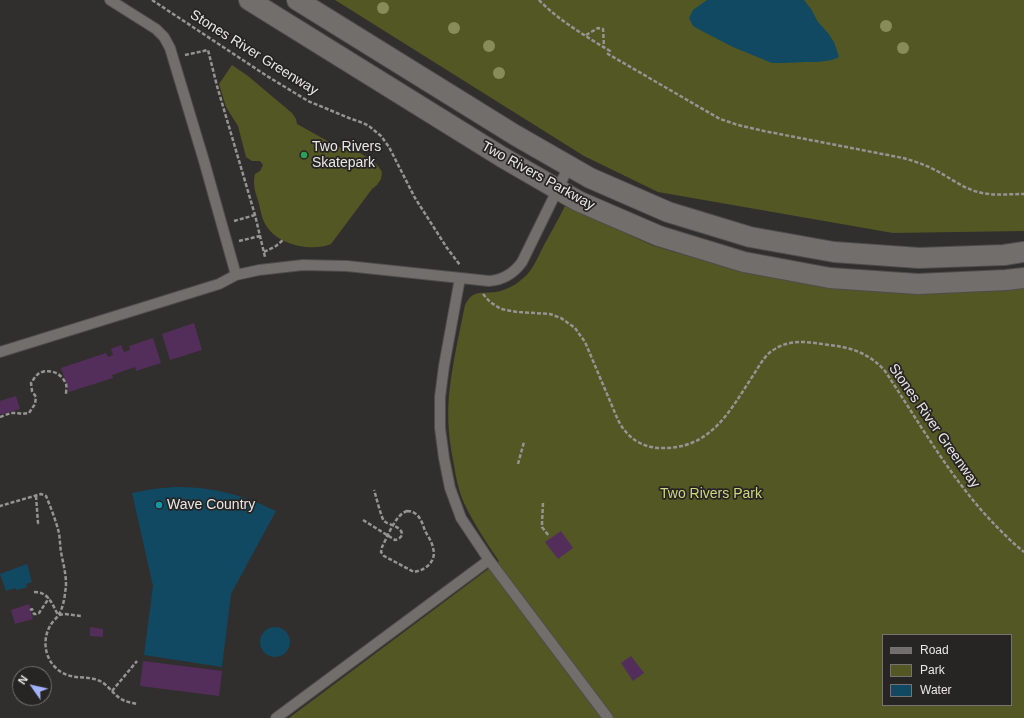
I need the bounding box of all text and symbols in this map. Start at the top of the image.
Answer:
street label: Stones River Greenway [187,7,321,99]
street label: Two Rivers Parkway [478,138,598,214]
place label: Two Rivers Skatepark [312,139,381,172]
marker: Two Rivers Skatepark [299,150,309,160]
street label: Stones River Greenway [885,361,983,491]
park label: Two Rivers Park [660,486,762,502]
place label: Wave Country [167,497,255,513]
marker: Wave Country [154,500,164,510]
legend [882,634,1012,706]
text: Road [920,643,949,657]
text: Park [920,663,945,677]
north arrow [12,666,52,706]
text: N [16,673,30,687]
text: Water [920,683,952,697]

